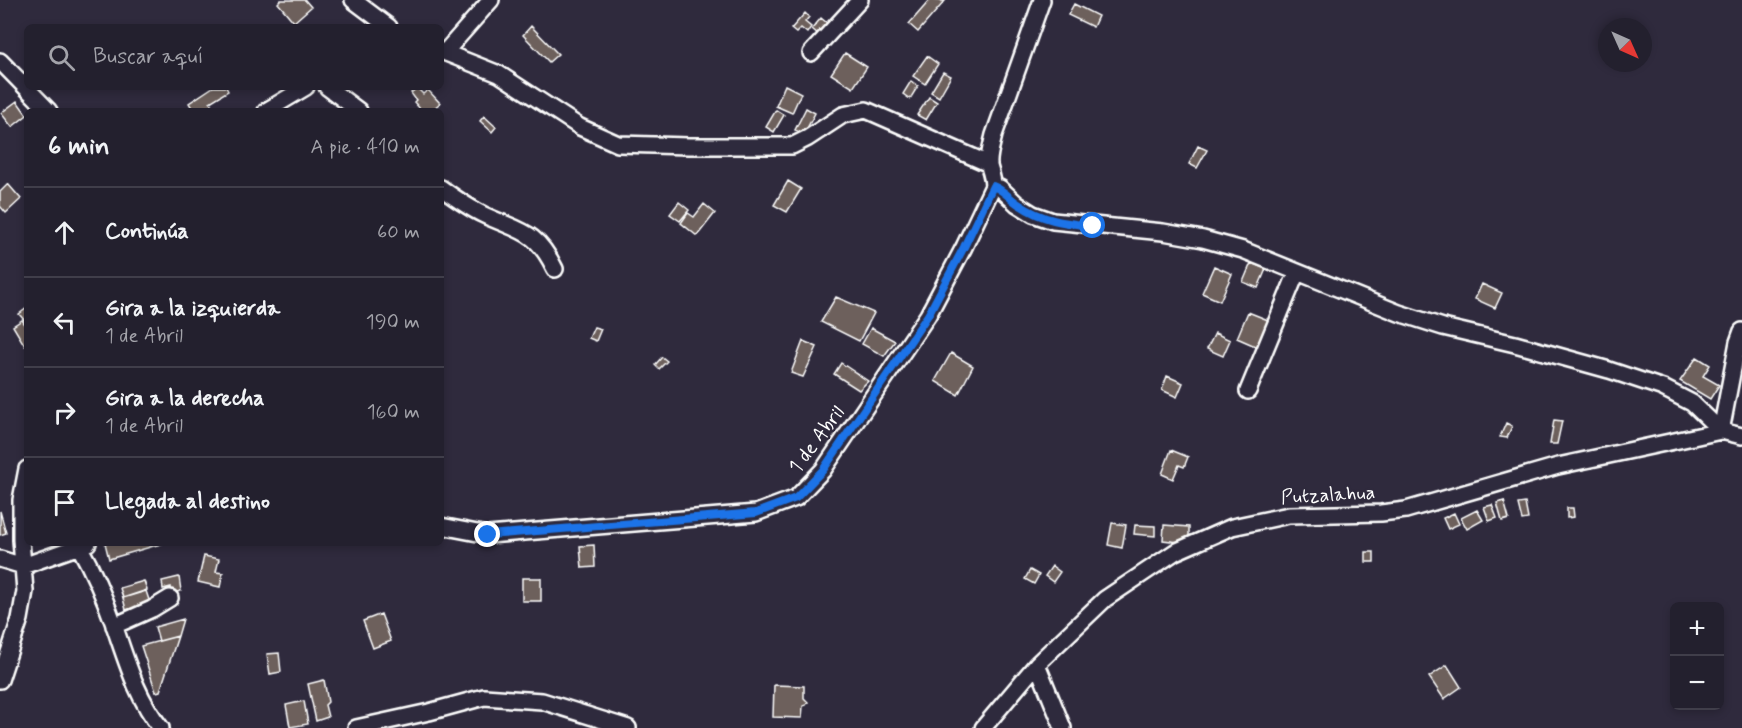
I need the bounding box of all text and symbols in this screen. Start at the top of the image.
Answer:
north arrow [1598,18,1652,72]
search box [24,24,444,90]
icon: search [45,41,78,74]
text: Buscar aquí [93,43,204,71]
text: 6 min [48,130,110,164]
text: A pie · 410 m [310,134,420,161]
route start [1079,212,1105,238]
icon: ahead [48,216,81,249]
text: Continúa [105,218,189,246]
text: 60 m [377,219,420,246]
text: Gira a la izquierda [105,295,280,323]
icon: left [48,306,81,339]
text: 190 m [366,309,420,336]
text: 1 de Abril [105,323,183,350]
text: Gira a la derecha [105,385,265,413]
icon: right [48,396,81,429]
text: 160 m [367,399,420,426]
street label: 1 de Abril [783,401,851,479]
text: 1 de Abril [105,413,183,440]
street label: Putzalahua [1280,480,1376,511]
icon: arrive [48,486,81,519]
text: Llegada al destino [105,488,270,516]
route end [474,521,500,547]
map controls [1670,602,1724,710]
button: + [1670,602,1724,656]
button: − [1670,656,1724,710]

